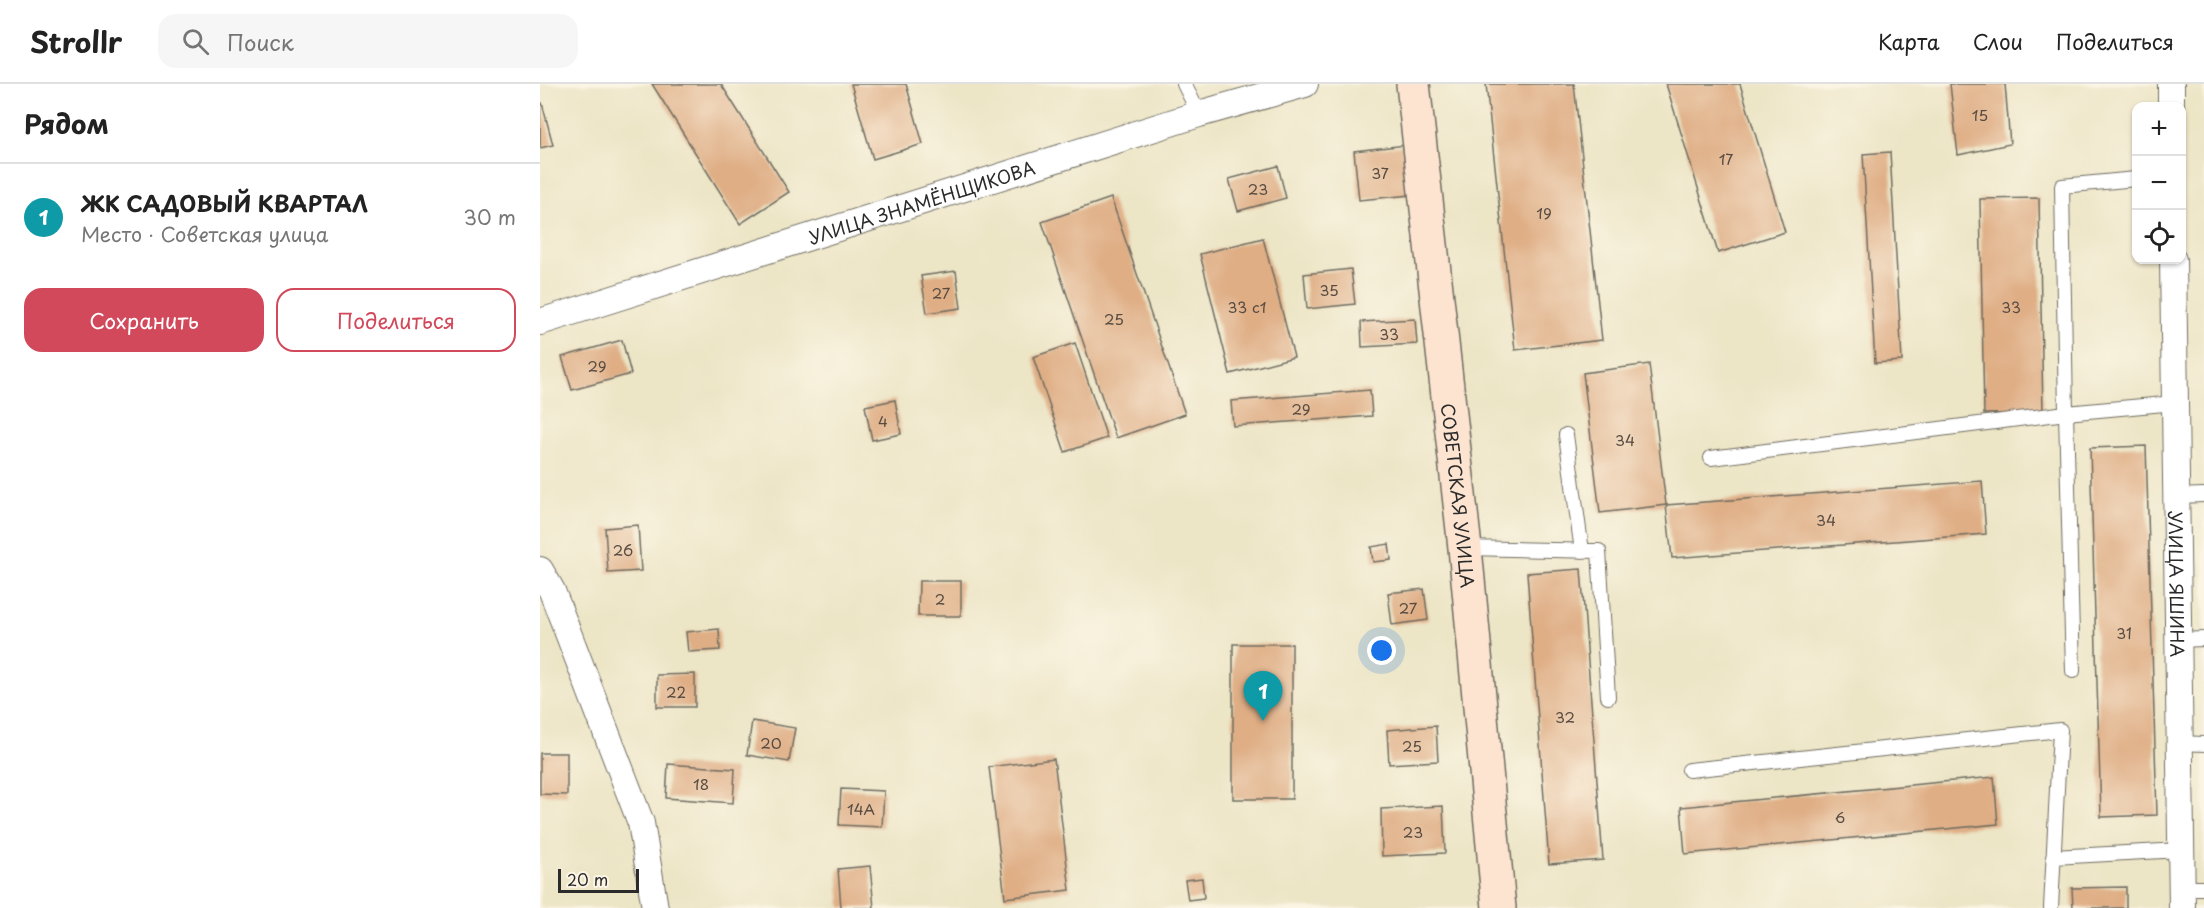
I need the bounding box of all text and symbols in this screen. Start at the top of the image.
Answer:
search box [158,14,578,68]
text: Strollr [30,20,122,63]
icon: search [179,25,212,58]
text: Поиск [227,25,294,58]
text: Карта [1878,25,1940,57]
text: Слои [1973,25,2023,57]
text: Поделиться [2056,25,2174,57]
map controls [2132,102,2186,264]
button: + [2132,102,2186,156]
house number: 15 [1972,103,1988,126]
text: Рядом [24,104,109,143]
house number: 17 [1719,147,1733,170]
street label: УЛИЦА ЗНАМЁНЩИКОВА [805,153,1038,250]
button: − [2132,156,2186,210]
house number: 37 [1371,161,1389,184]
house number: 23 [1248,177,1268,200]
text: ЖК САДОВЫЙ КВАРТАЛ [81,186,368,219]
house number: 19 [1536,201,1552,224]
text: 1 [39,202,48,232]
text: 30 m [463,202,516,232]
button: locate [2132,210,2186,264]
text: Место · Советская улица [81,219,328,249]
house number: 35 [1319,278,1339,301]
house number: 27 [932,281,951,304]
button: Сохранить [24,288,264,352]
button: Поделиться [276,288,516,352]
house number: 33 с1 [1227,295,1267,318]
house number: 33 [2001,295,2021,318]
house number: 25 [1104,307,1124,330]
house number: 33 [1379,322,1399,345]
house number: 29 [587,354,607,377]
house number: 29 [1291,397,1311,420]
street label: СОВЕТСКАЯ УЛИЦА [1435,402,1482,589]
house number: 4 [878,409,888,432]
house number: 34 [1615,428,1635,451]
house number: 34 [1816,508,1836,531]
street label: УЛИЦА ЯШИНА [2163,511,2192,658]
house number: 26 [613,538,633,561]
house number: 2 [935,587,945,610]
house number: 27 [1399,596,1418,619]
house number: 31 [2116,621,2132,644]
your location [1367,636,1396,665]
pin: 1 [1244,672,1282,721]
house number: 22 [666,680,686,703]
house number: 32 [1555,705,1575,728]
house number: 20 [760,731,782,754]
house number: 25 [1402,734,1422,757]
house number: 18 [693,772,709,795]
house number: 14А [847,797,875,820]
house number: 6 [1835,805,1845,828]
house number: 23 [1403,820,1423,843]
scale bar [558,866,639,894]
text: 20 m [567,867,608,891]

